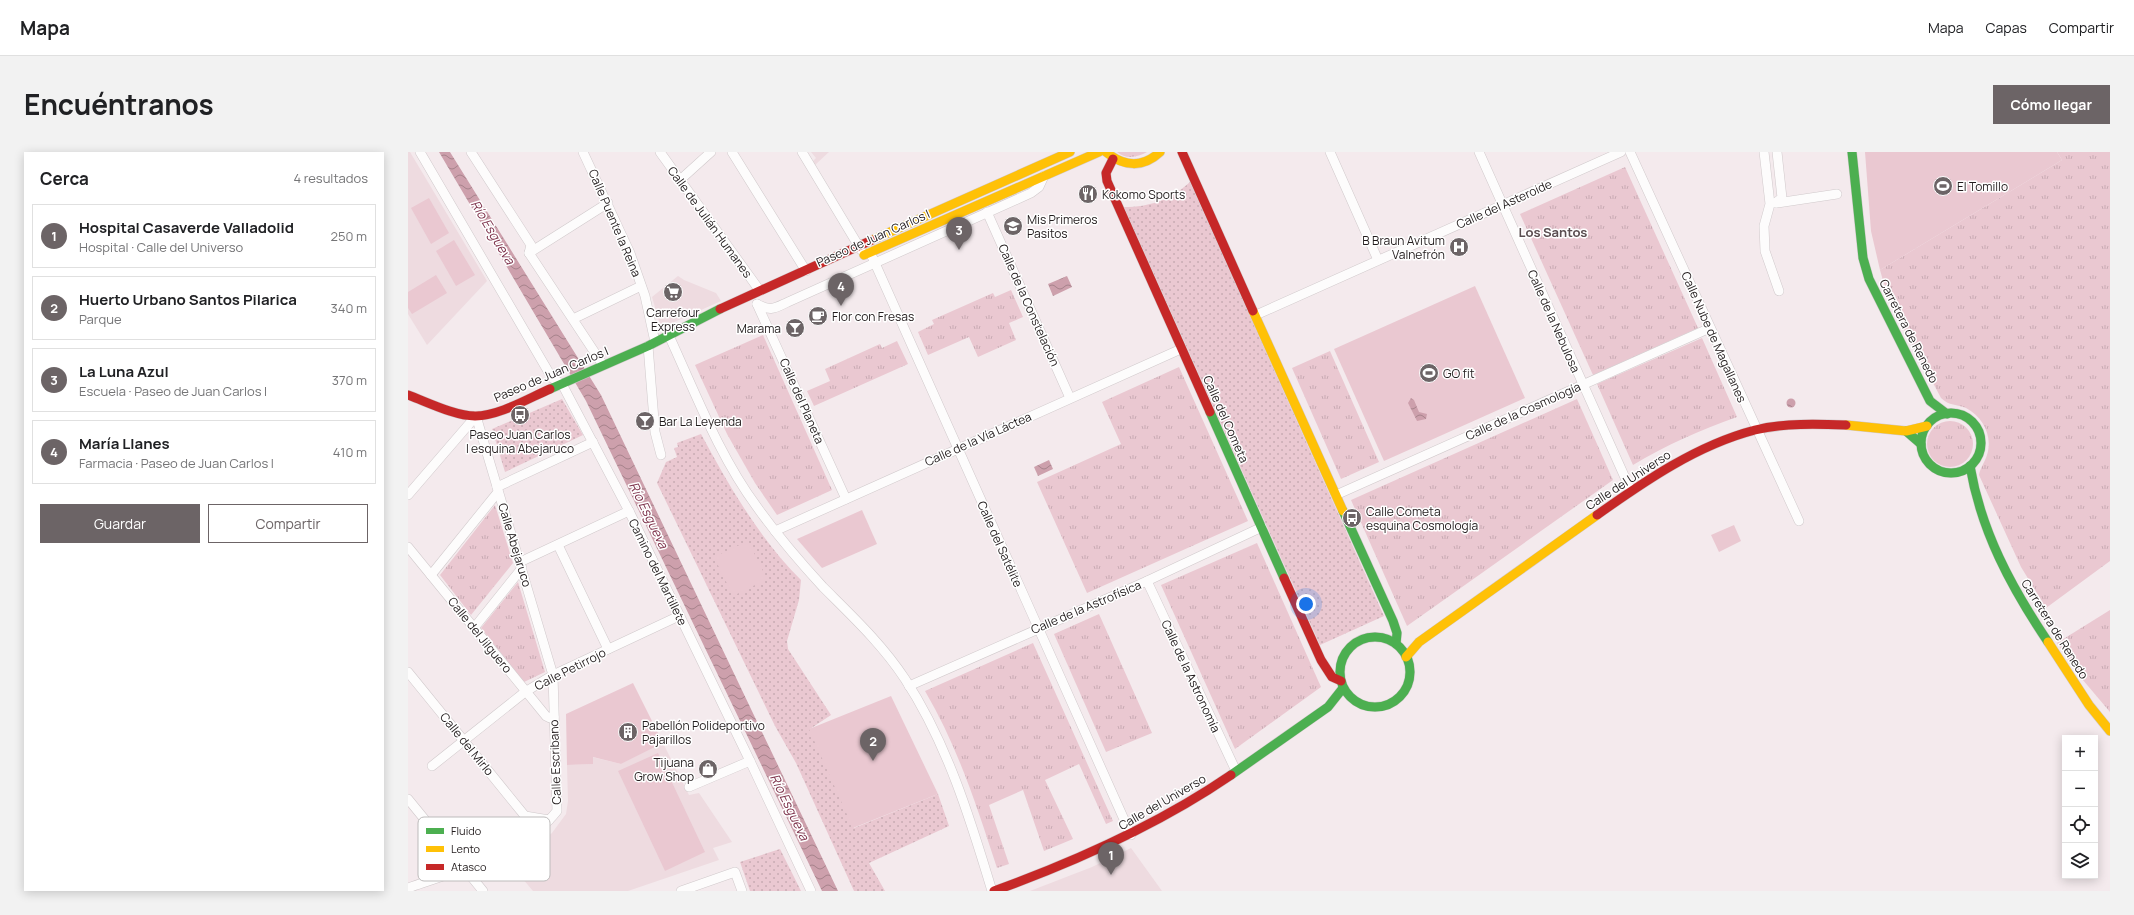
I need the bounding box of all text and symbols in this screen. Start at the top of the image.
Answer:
text: Mapa [20,15,70,41]
text: Mapa [1928,18,1964,37]
text: Capas [1986,18,2027,37]
text: Compartir [2049,18,2114,37]
text: Encuéntranos [24,85,214,123]
button: Cómo llegar [1993,85,2110,124]
street label: Calle de Julián Humanes [664,163,756,281]
street label: Calle Puente la Reina [585,166,645,280]
text: Cerca [40,167,89,190]
text: 4 resultados [293,169,368,187]
street label: Calle del Asteroide [1453,175,1555,233]
sports icon: El Tomillo [1932,175,1954,197]
place label: El Tomillo [1957,178,2008,195]
restaurant icon: Kokomo Sports [1077,183,1099,205]
place label: Kokomo Sports [1102,186,1185,203]
water label: Río Esgueva [467,197,520,268]
street label: Paseo de Juan Carlos I [813,205,933,271]
place label: Mis Primeros Pasitos [1027,211,1098,242]
school or university icon: Mis Primeros Pasitos [1002,215,1024,237]
text: Hospital Casaverde Valladolid [79,217,294,238]
pin: 3 [946,217,972,250]
district label: Los Santos [1519,223,1587,241]
text: 1 [51,227,57,245]
text: 250 m [331,227,367,245]
place label: B Braun Avitum Valnefrón [1362,232,1445,263]
hospital icon: B Braun Avitum Valnefrón [1448,236,1470,258]
text: Hospital · Calle del Universo [79,238,243,256]
street label: Calle de la Constelación [994,241,1064,369]
street label: Calle de la Nebulosa [1524,267,1584,375]
street label: Calle Nube de Magallanes [1677,269,1751,405]
pin: 4 [828,273,854,306]
street label: Carretera de Renedo [1875,276,1943,386]
supermarket icon: Carrefour Express [662,281,684,303]
text: Huerto Urbano Santos Pilarica [79,289,297,310]
text: 2 [50,299,58,317]
text: 340 m [331,299,367,317]
place label: Carrefour Express [646,304,700,335]
cafe icon: Flor con Fresas [807,305,829,327]
place label: Flor con Fresas [832,308,914,325]
text: Parque [79,310,121,328]
bar icon: Marama [784,317,806,339]
place label: Marama [737,320,781,337]
street label: Paseo de Juan Carlos I [491,342,611,406]
street label: Calle del Planeta [776,356,828,446]
text: La Luna Azul [79,361,169,382]
sports icon: GO fit [1418,362,1440,384]
place label: GO fit [1443,365,1475,382]
text: 3 [50,371,58,389]
text: 370 m [332,371,367,389]
street label: Calle del Cometa [1199,373,1253,465]
street label: Calle de la Cosmología [1463,378,1583,444]
text: Escuela · Paseo de Juan Carlos I [79,382,267,400]
bus stop icon: Paseo Juan Carlos I esquina Abejaruco [509,404,531,426]
street label: Calle de la Vía Láctea [922,408,1034,470]
bar icon: Bar La Leyenda [634,410,656,432]
place label: Bar La Leyenda [659,413,742,430]
place label: Paseo Juan Carlos I esquina Abejaruco [466,426,574,457]
text: María Llanes [79,433,170,454]
text: 4 [50,443,58,461]
text: 410 m [333,443,367,461]
street label: Calle del Universo [1582,446,1674,514]
text: Farmacia · Paseo de Juan Carlos I [79,454,274,472]
water label: Río Esgueva [625,479,673,552]
street label: Calle del Satélite [973,498,1027,590]
street label: Calle Abejaruco [494,501,536,589]
place label: Calle Cometa esquina Cosmología [1366,503,1478,534]
button: Guardar [40,504,200,543]
button: Compartir [208,504,368,543]
bus stop icon: Calle Cometa esquina Cosmología [1341,507,1363,529]
street label: Camino del Martillete [625,516,691,628]
street label: Calle de la Astrofísica [1028,576,1144,638]
street label: Carretera de Renedo [2017,576,2093,682]
street label: Calle del Jilguero [444,593,516,677]
your location [1296,594,1316,614]
street label: Calle de la Astronomía [1157,617,1225,735]
street label: Calle Petirrojo [531,644,609,694]
street label: Calle del Mirlo [436,709,498,779]
place label: Pabellón Polideportivo Pajarillos [642,717,765,748]
street label: Calle Escribano [545,719,565,805]
building icon: Pabellón Polideportivo Pajarillos [617,721,639,743]
pin: 2 [860,728,886,761]
map controls [2062,735,2098,879]
button: + [2062,735,2098,771]
place label: Tijuana Grow Shop [634,754,694,785]
shop icon: Tijuana Grow Shop [697,758,719,780]
street label: Calle del Universo [1115,770,1209,834]
water label: Río Esgueva [766,771,814,844]
button: − [2062,771,2098,807]
button: locate [2062,807,2098,843]
legend [418,817,550,881]
text: Fluido [451,823,482,838]
text: Lento [451,841,481,856]
pin: 1 [1098,842,1124,875]
button: layers [2062,843,2098,879]
text: Atasco [451,859,487,874]

